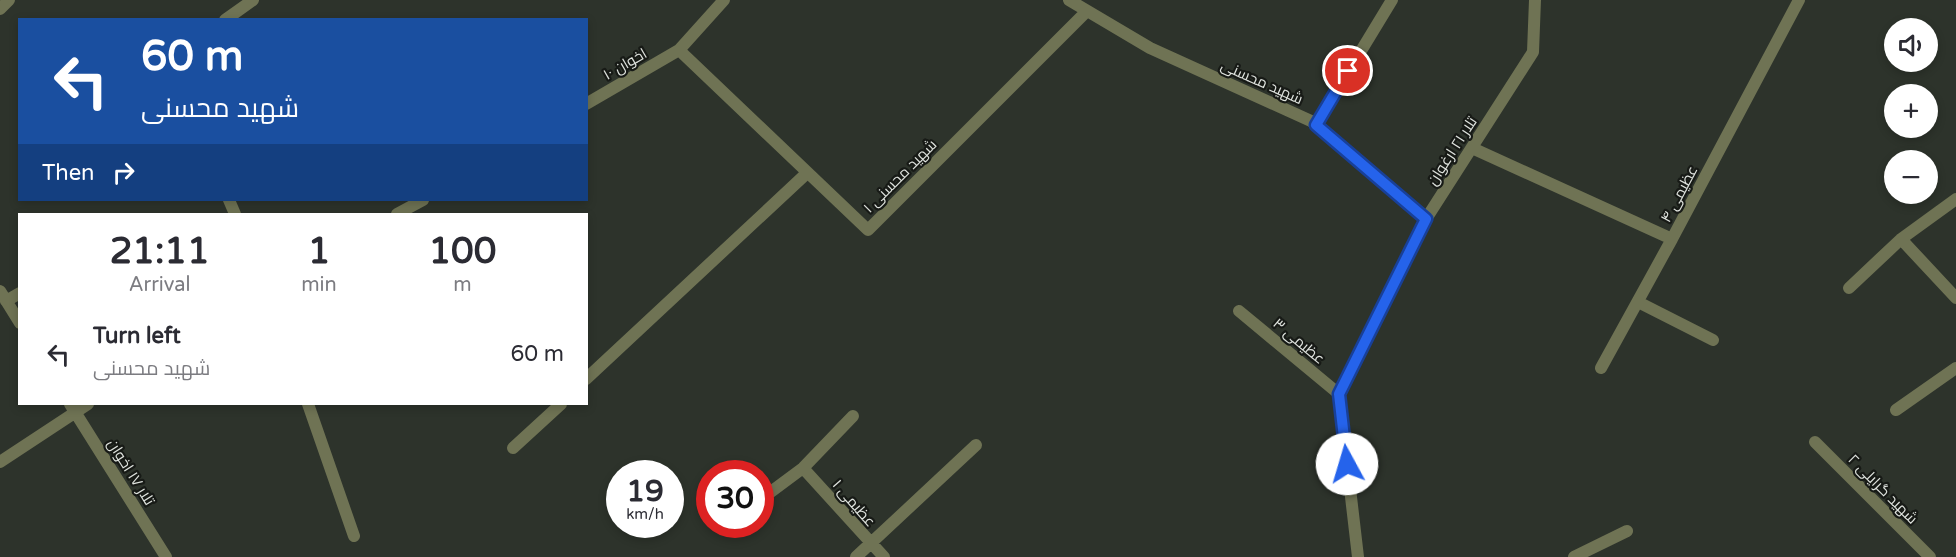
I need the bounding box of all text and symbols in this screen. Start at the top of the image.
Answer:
map controls [1884,18,1938,204]
button: sound [1884,18,1938,72]
text: 60 m [141,31,243,82]
icon: left [42,42,120,120]
street label: اخوان ۱۰ [600,44,651,85]
pin [1322,45,1373,96]
icon: arrive [1331,54,1364,87]
street label: شهید محسنی [1218,56,1306,109]
button: + [1884,84,1938,138]
text: شهید محسنی [141,92,299,125]
street label: تلار ۲۱ ارغوان [1423,113,1482,189]
street label: شهید محسنی ۱ [860,136,941,217]
button: − [1884,150,1938,204]
icon: right [107,156,140,189]
text: Then [42,160,95,186]
street label: عظیمی ۴ [1657,162,1702,226]
text: 21:11 [110,230,210,273]
text: 1 [308,230,330,273]
text: 100 [428,230,496,273]
text: Arrival [129,273,191,297]
text: min [301,273,337,297]
text: m [453,273,472,297]
street label: عظیمی ۳ [1269,314,1329,369]
text: Turn left [93,323,181,349]
icon: left [42,338,75,371]
text: 60 m [510,341,564,367]
text: شهید محسنی [93,357,210,381]
position arrow [1315,432,1379,496]
street label: تلار ۱۷ اخوان [103,435,158,509]
street label: شهید گرایلی ۲ [1844,450,1922,528]
speed limit sign: 30 [696,460,774,538]
text: 19 [626,473,664,510]
street label: عظیمی ۱ [828,476,879,531]
text: km/h [626,505,664,523]

